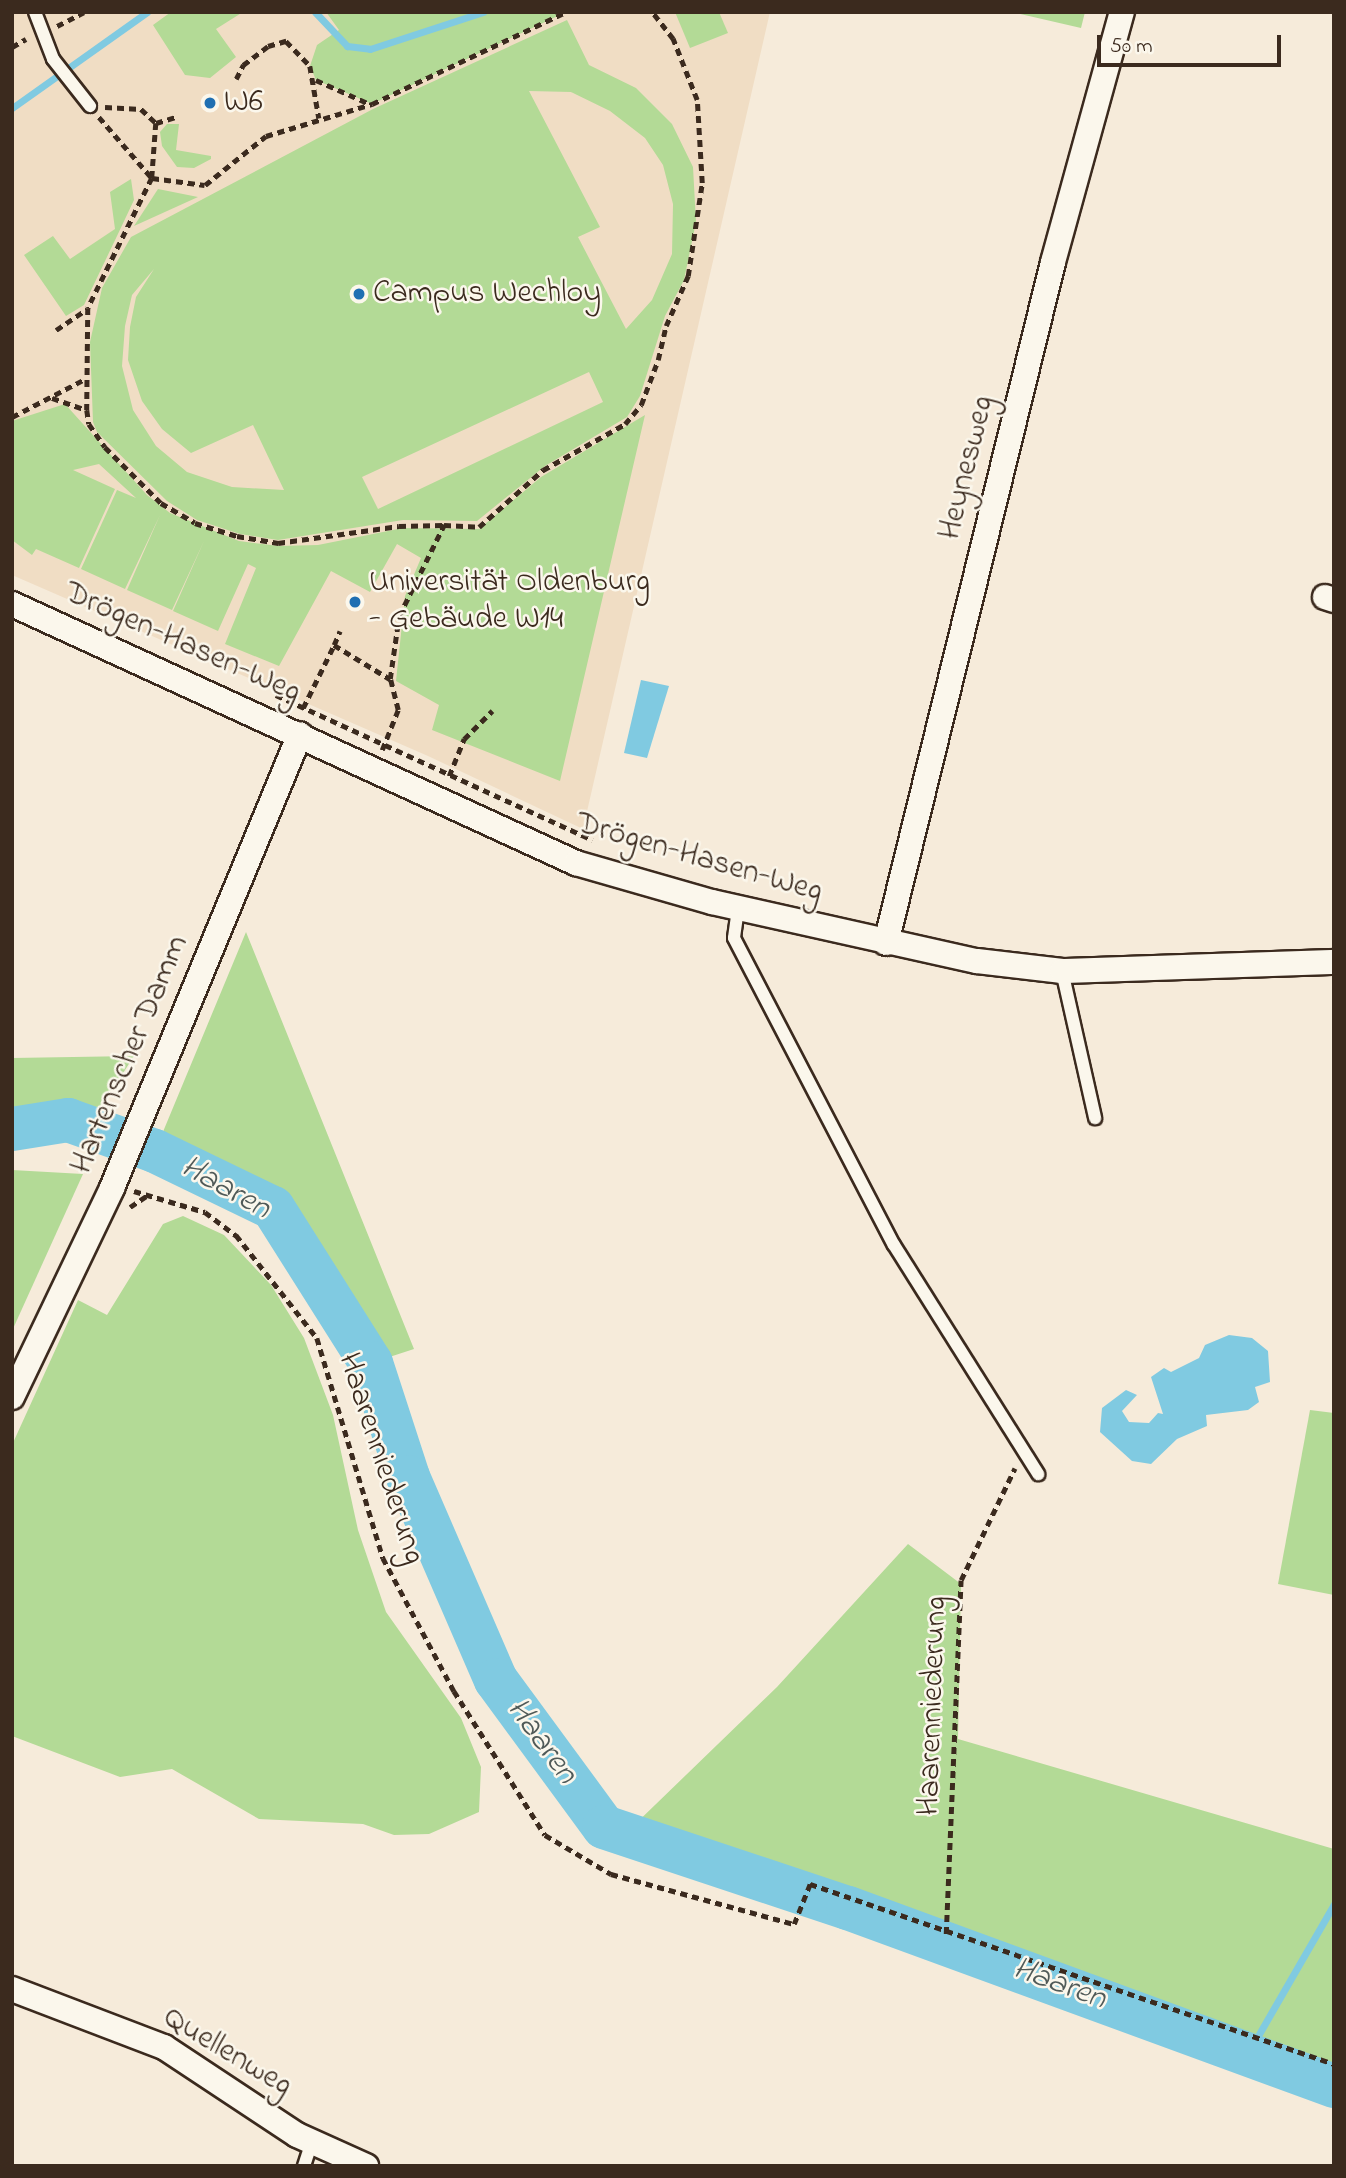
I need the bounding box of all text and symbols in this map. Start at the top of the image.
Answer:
scale bar [1101,21,1285,65]
text: 50 m [1110,32,1153,62]
place label: W6 [224,84,263,122]
marker: W6 [202,95,218,111]
place label: Campus Wechloy [373,275,601,313]
marker: Campus Wechloy [351,286,367,302]
street label: Heynesweg [932,392,1004,544]
place label: Universität Oldenburg - Gebäude W14 [369,565,650,640]
street label: Drögen-Hasen-Weg [58,575,306,713]
marker: Universität Oldenburg - Gebäude W14 [347,594,363,610]
street label: Drögen-Hasen-Weg [571,805,827,913]
street label: Hartenscher Damm [64,930,198,1180]
water label: Haaren [173,1148,277,1230]
street label: Haarenniederung [328,1349,432,1569]
street label: Haarenniederung [911,1596,957,1816]
water label: Haaren [497,1691,585,1793]
water label: Haaren [1007,1950,1111,2020]
street label: Quellenweg [156,2000,298,2106]

